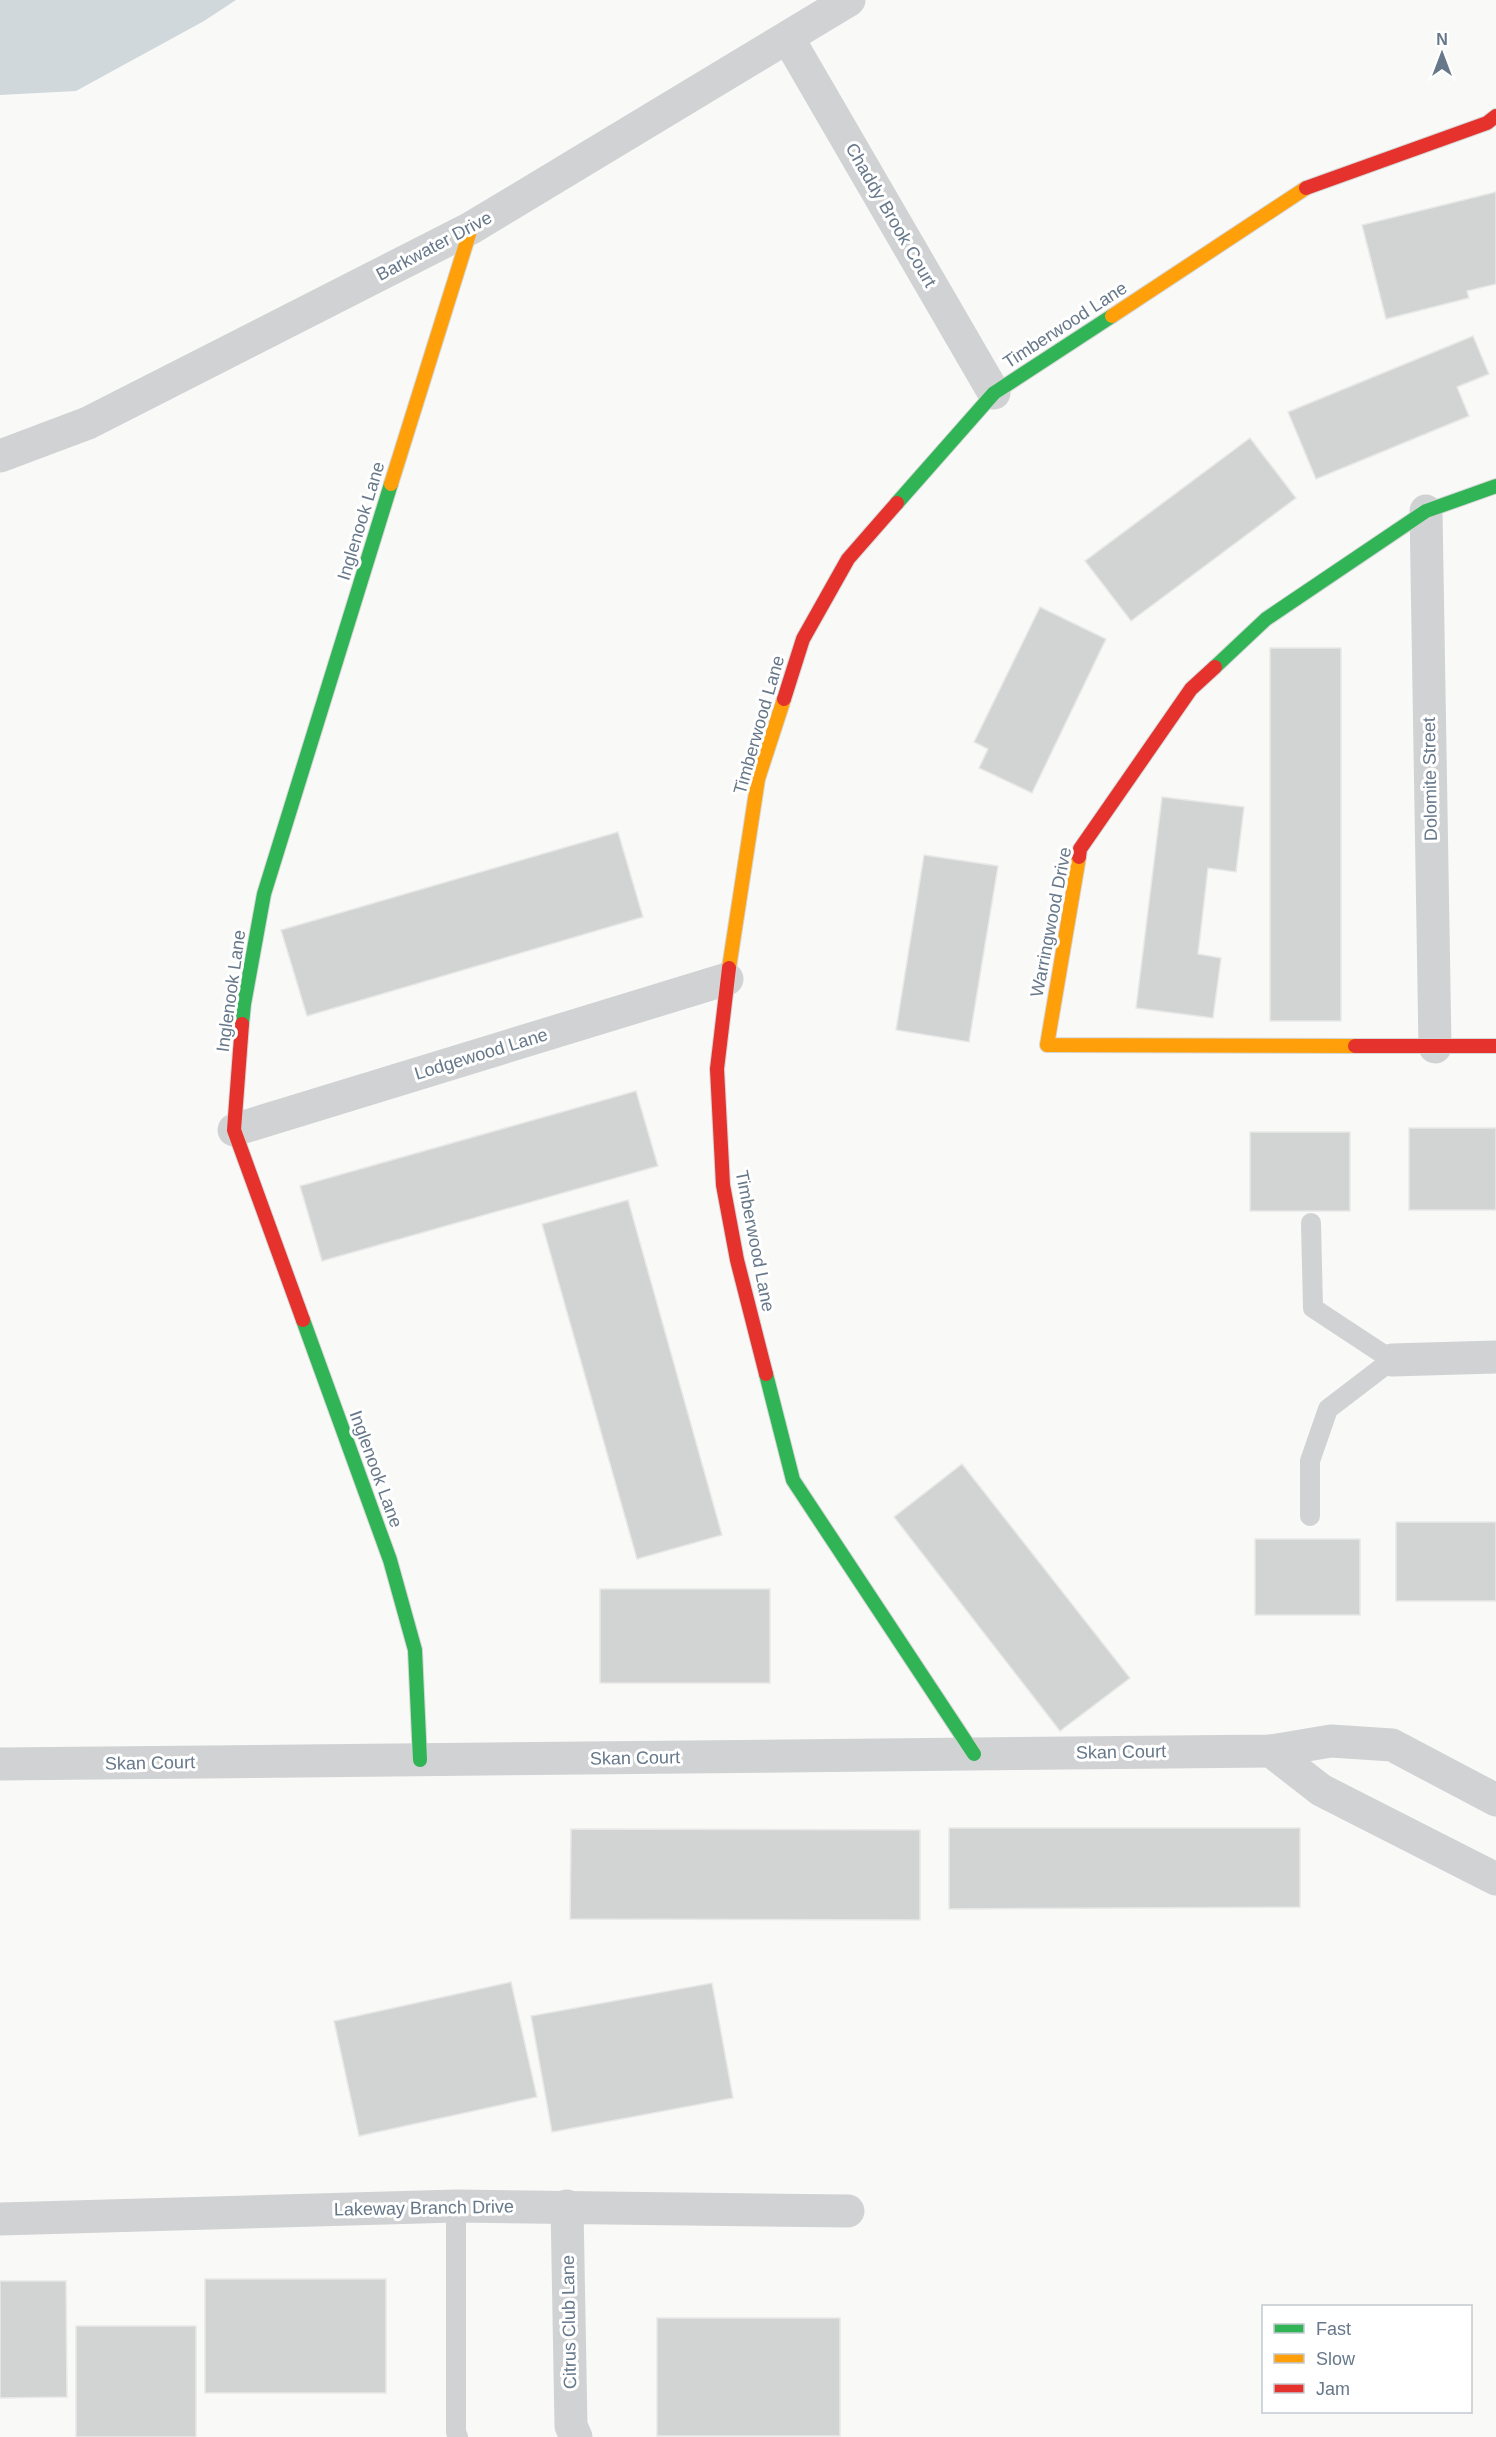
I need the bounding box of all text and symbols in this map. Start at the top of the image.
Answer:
north arrow [1412,24,1472,84]
text: N [1436,31,1448,48]
street label: Chaddy Brook Court [842,139,940,291]
street label: Barkwater Drive [373,207,495,285]
street label: Timberwood Lane [999,278,1131,372]
street label: Inglenook Lane [333,459,389,583]
street label: Timberwood Lane [730,653,788,797]
street label: Dolomite Street [1419,717,1441,841]
street label: Warringwood Drive [1027,845,1075,999]
street label: Inglenook Lane [213,929,249,1053]
street label: Lodgewood Lane [412,1024,550,1084]
street label: Timberwood Lane [732,1169,778,1313]
street label: Inglenook Lane [346,1408,406,1530]
street label: Skan Court [1076,1741,1166,1763]
street label: Skan Court [590,1747,680,1769]
street label: Skan Court [105,1752,195,1774]
street label: Lakeway Branch Drive [334,2196,514,2220]
street label: Citrus Club Lane [558,2255,580,2389]
legend [1262,2305,1472,2413]
text: Fast [1316,2319,1351,2339]
text: Slow [1316,2349,1356,2369]
text: Jam [1316,2379,1350,2399]

